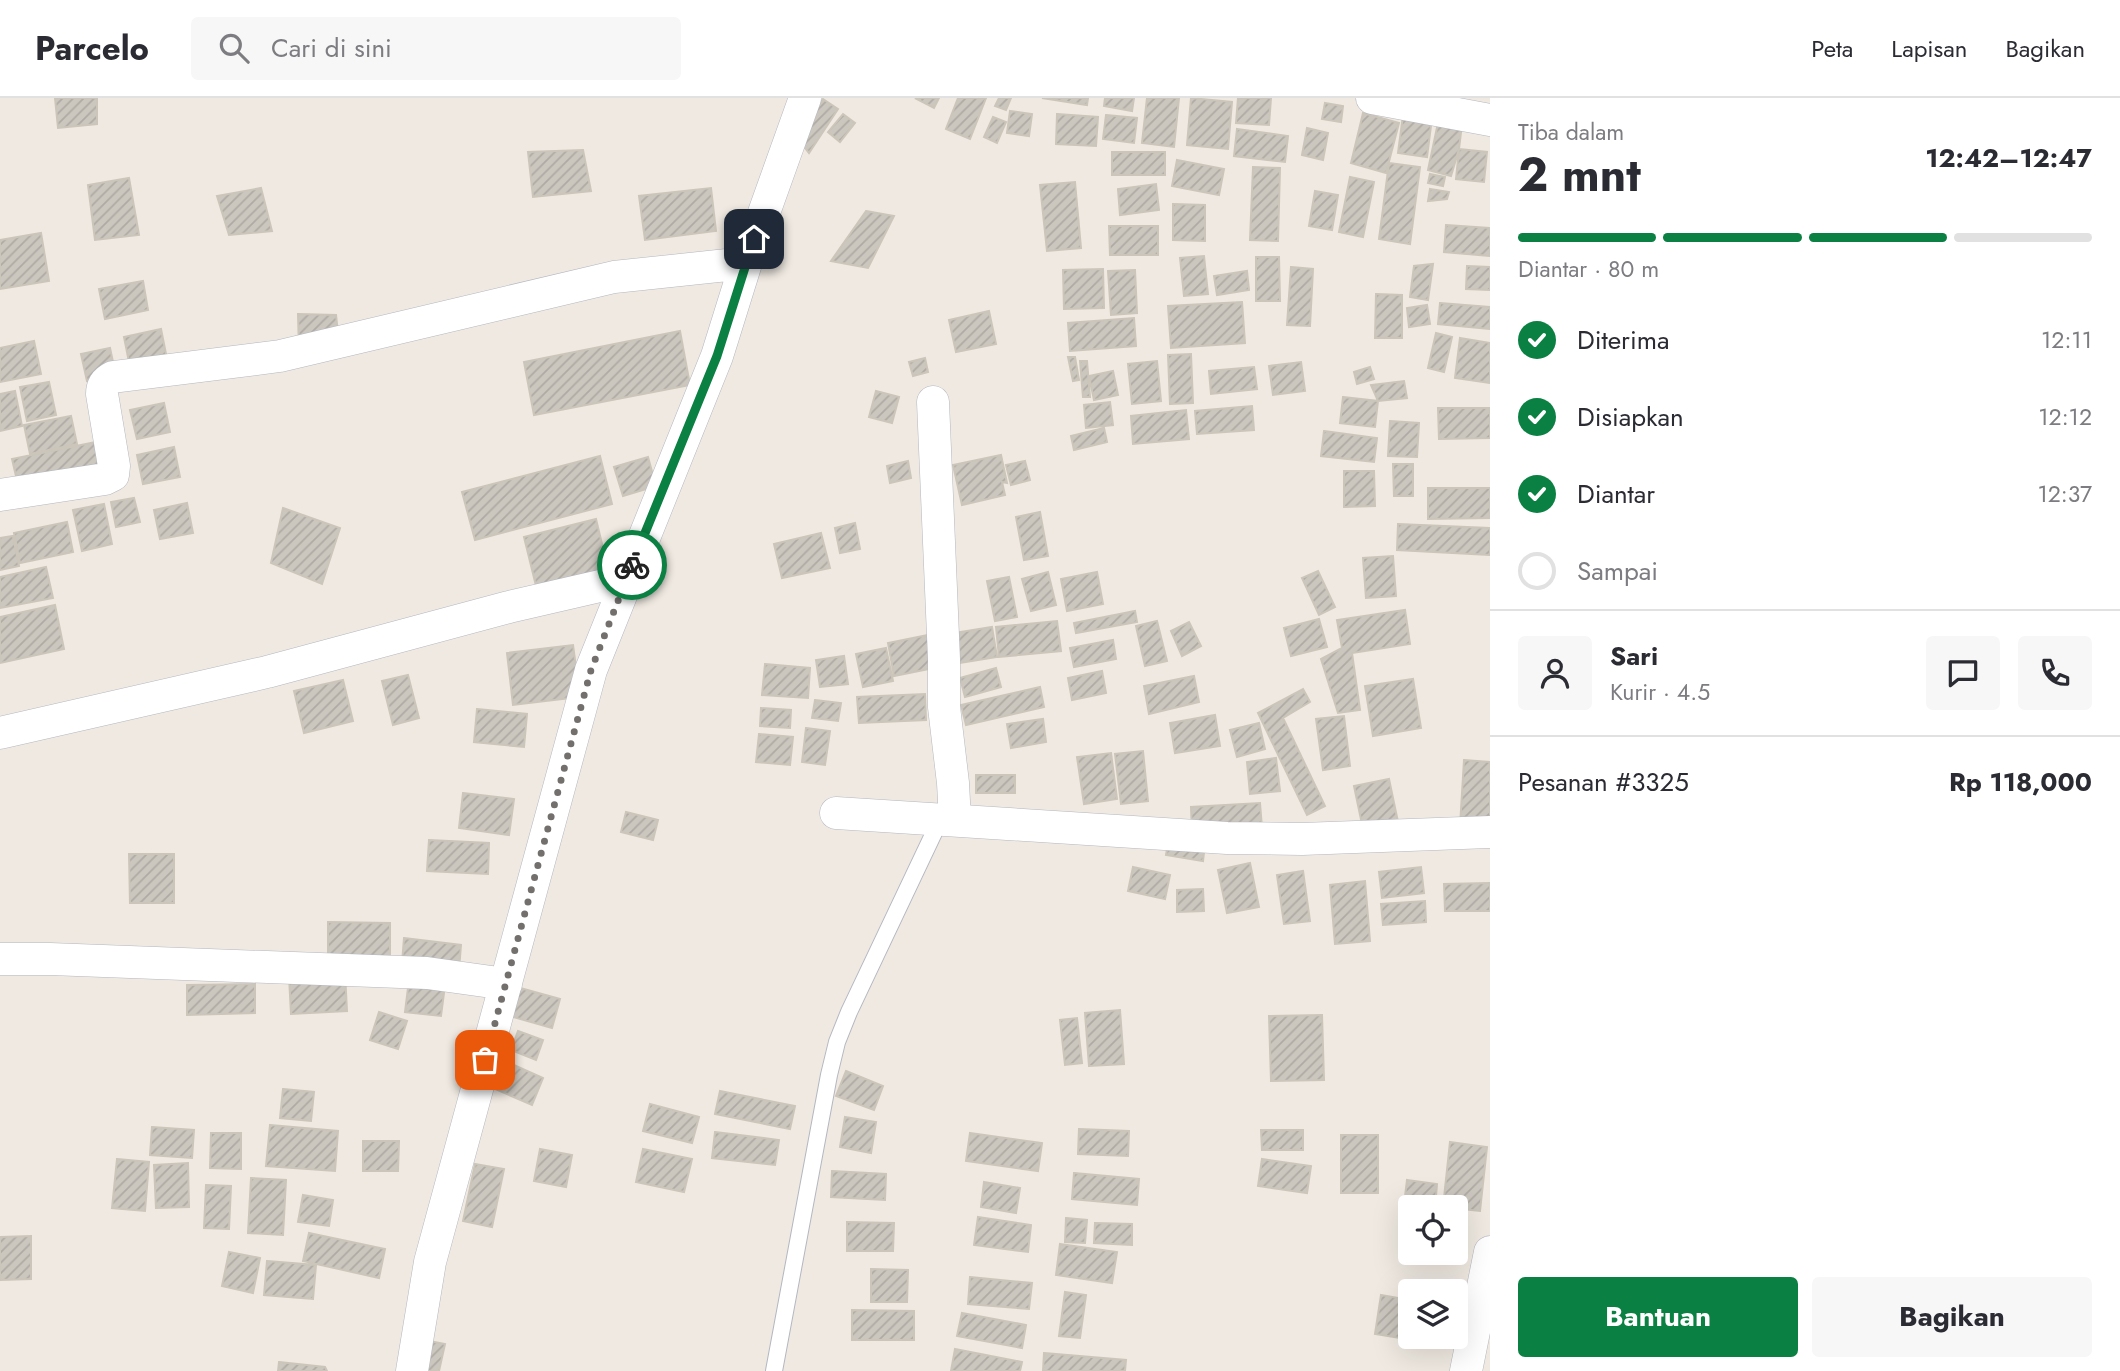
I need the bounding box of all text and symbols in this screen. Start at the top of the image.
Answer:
search box [191,17,681,80]
text: Parcelo [35,25,149,72]
icon: search [215,29,253,67]
text: Cari di sini [271,29,392,67]
text: Peta [1811,31,1853,66]
text: Lapisan [1891,31,1967,66]
text: Bagikan [2005,31,2085,66]
text: Tiba dalam [1518,115,1624,149]
text: 12:42–12:47 [1925,139,2092,177]
text: 2 mnt [1518,142,1641,208]
pin [724,209,784,269]
icon: home [735,220,773,258]
text: Diantar · 80 m [1518,252,1659,286]
icon: check [1518,321,1556,359]
text: Diterima [1577,321,1670,359]
text: 12:11 [2041,323,2092,357]
icon: check [1518,398,1556,436]
text: Disiapkan [1577,398,1684,436]
text: 12:12 [2038,400,2092,434]
icon: check [1518,475,1556,513]
text: Diantar [1577,475,1655,513]
text: 12:37 [2037,477,2092,511]
courier [597,530,667,600]
icon: bike [613,546,651,584]
text: Sampai [1577,552,1658,590]
button: person [1518,636,1592,710]
button: chat [1926,636,2000,710]
button: phone [2018,636,2092,710]
text: Sari [1610,637,1658,675]
text: Kurir · 4.5 [1610,675,1710,709]
text: Pesanan #3325 [1518,763,1689,801]
text: Rp 118,000 [1949,763,2092,801]
pin [455,1030,515,1090]
icon: bag [466,1041,504,1079]
map controls [1398,1195,1468,1349]
button: locate [1398,1195,1468,1265]
button: Bantuan [1518,1277,1798,1357]
button: Bagikan [1812,1277,2092,1357]
button: layers [1398,1279,1468,1349]

